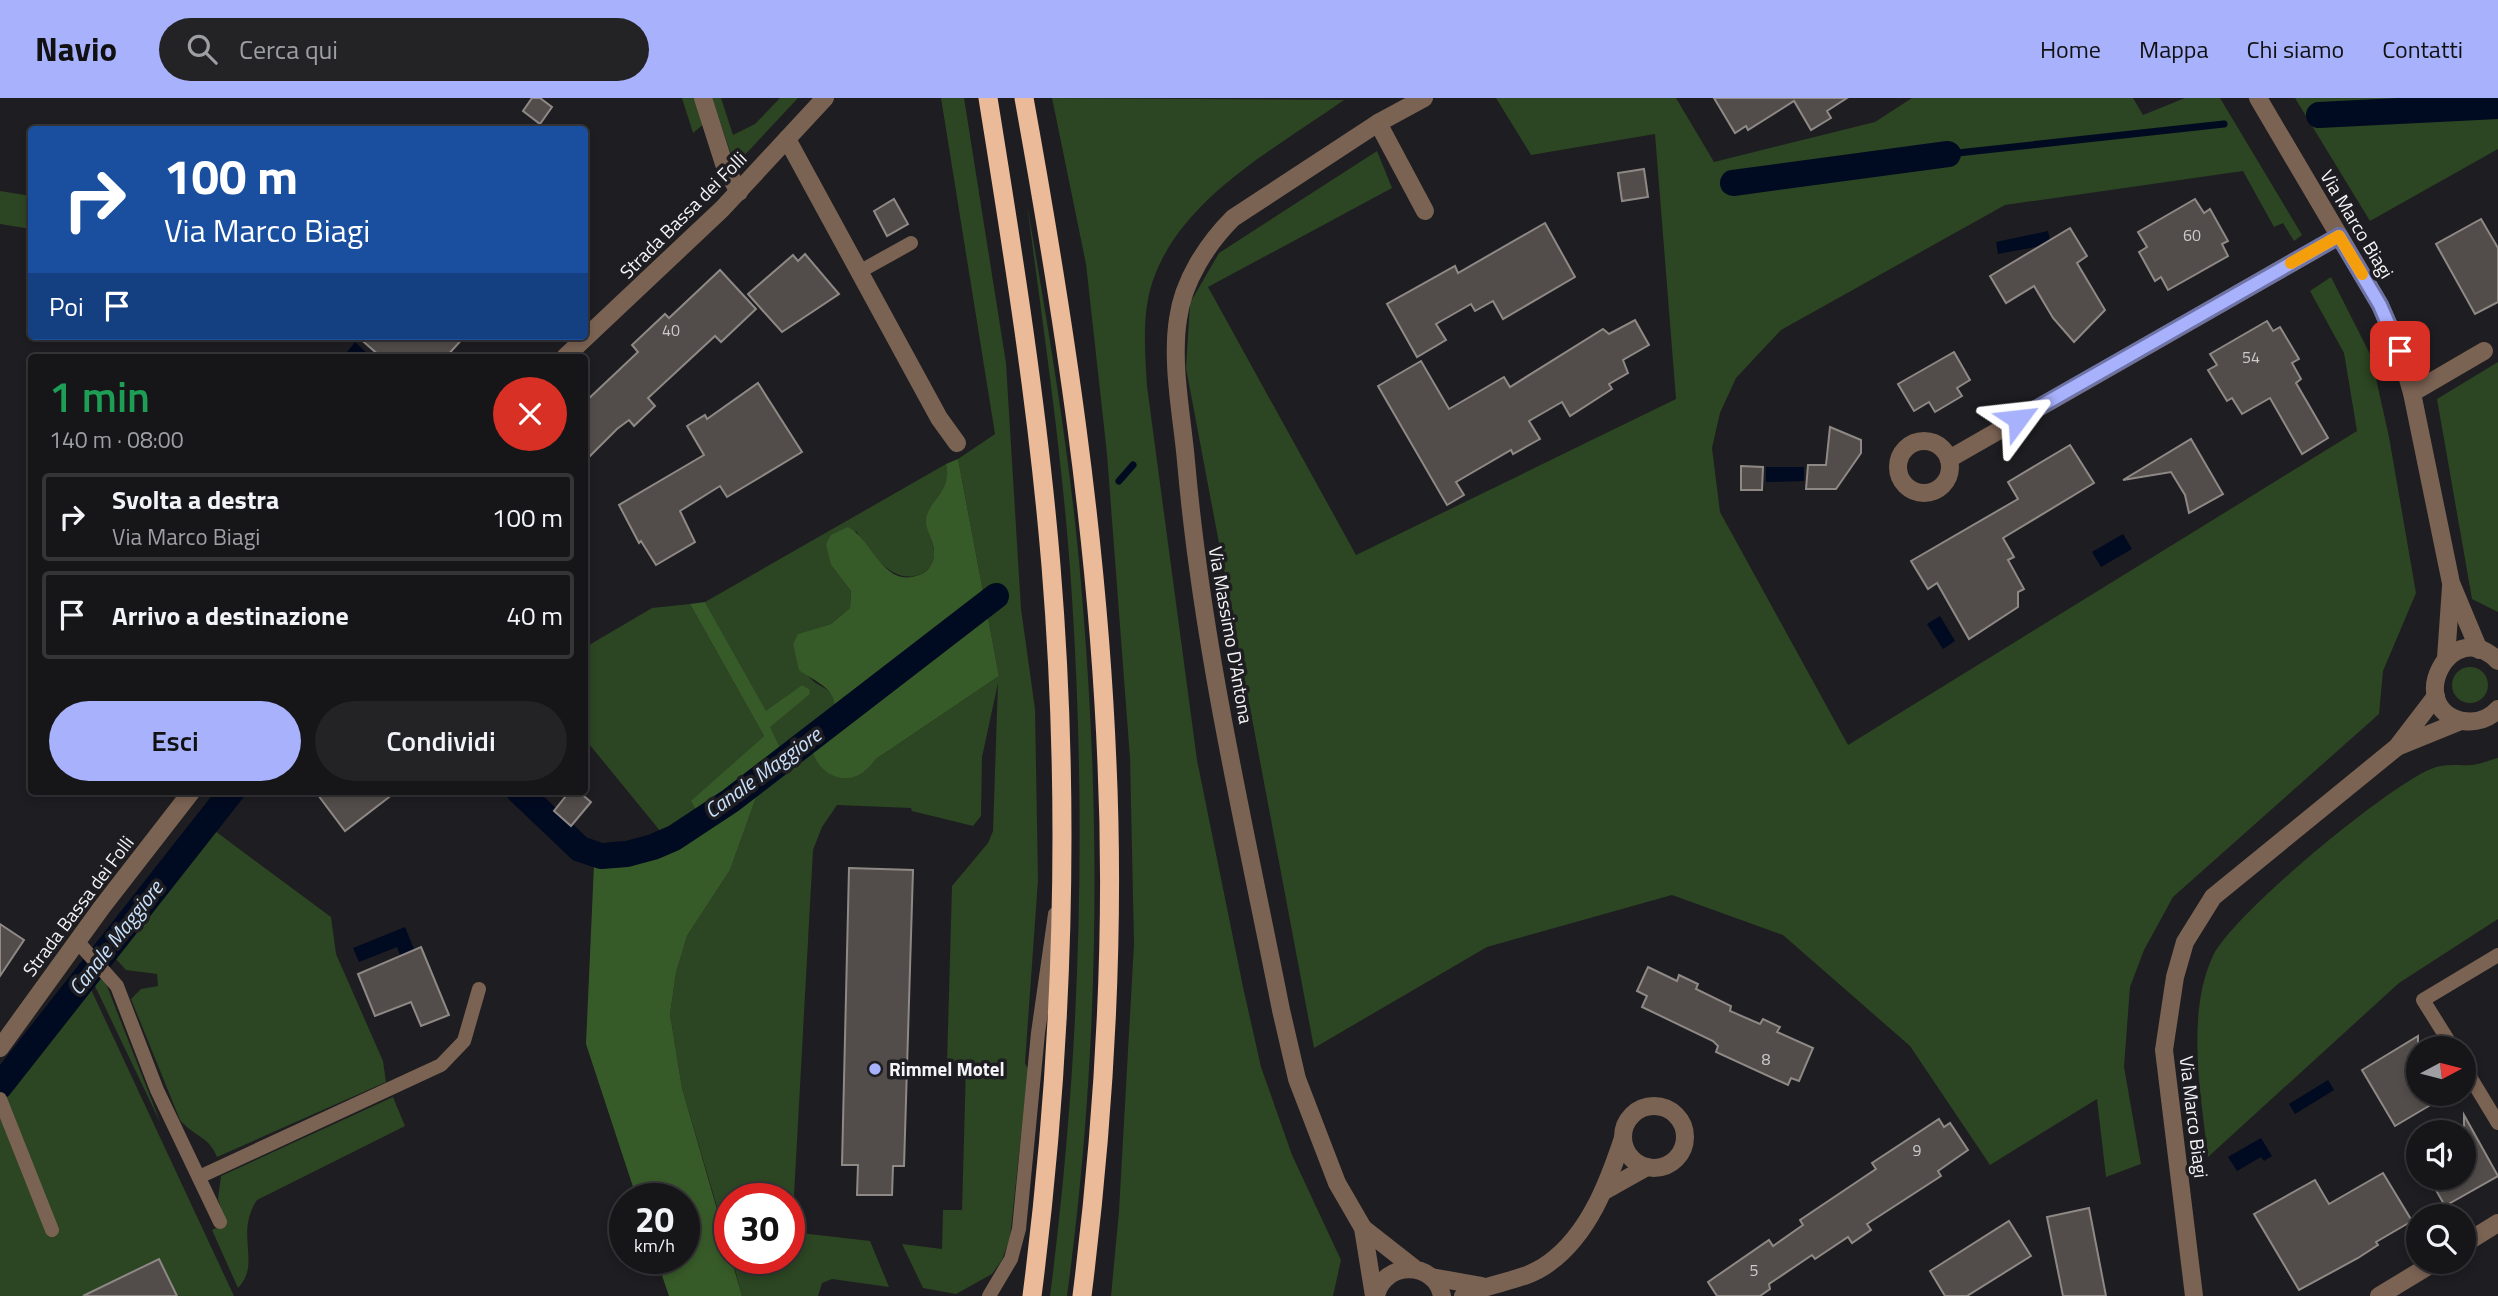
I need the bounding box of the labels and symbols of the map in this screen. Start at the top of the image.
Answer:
street label: Strada Bassa dei Folli [612,144,753,285]
street label: Via Marco Biagi [2313,164,2401,284]
house number: 60 [2183,223,2201,247]
house number: 40 [662,318,680,342]
pin [2370,321,2430,381]
house number: 54 [2242,345,2260,369]
position arrow [1981,382,2055,456]
street label: Via Massimo D'Antona [1202,544,1261,726]
water label: Canale Maggiore [697,718,829,826]
street label: Strada Bassa dei Folli [15,829,140,982]
water label: Canale Maggiore [60,872,171,1002]
north arrow [2406,1036,2476,1106]
house number: 8 [1762,1047,1771,1071]
place label: Rimmel Motel [889,1054,1005,1083]
street label: Via Marco Biagi [2173,1054,2216,1179]
marker: Rimmel Motel [867,1061,883,1077]
house number: 9 [1913,1138,1922,1162]
speed limit sign: 30 [714,1183,805,1274]
house number: 5 [1750,1258,1759,1282]

